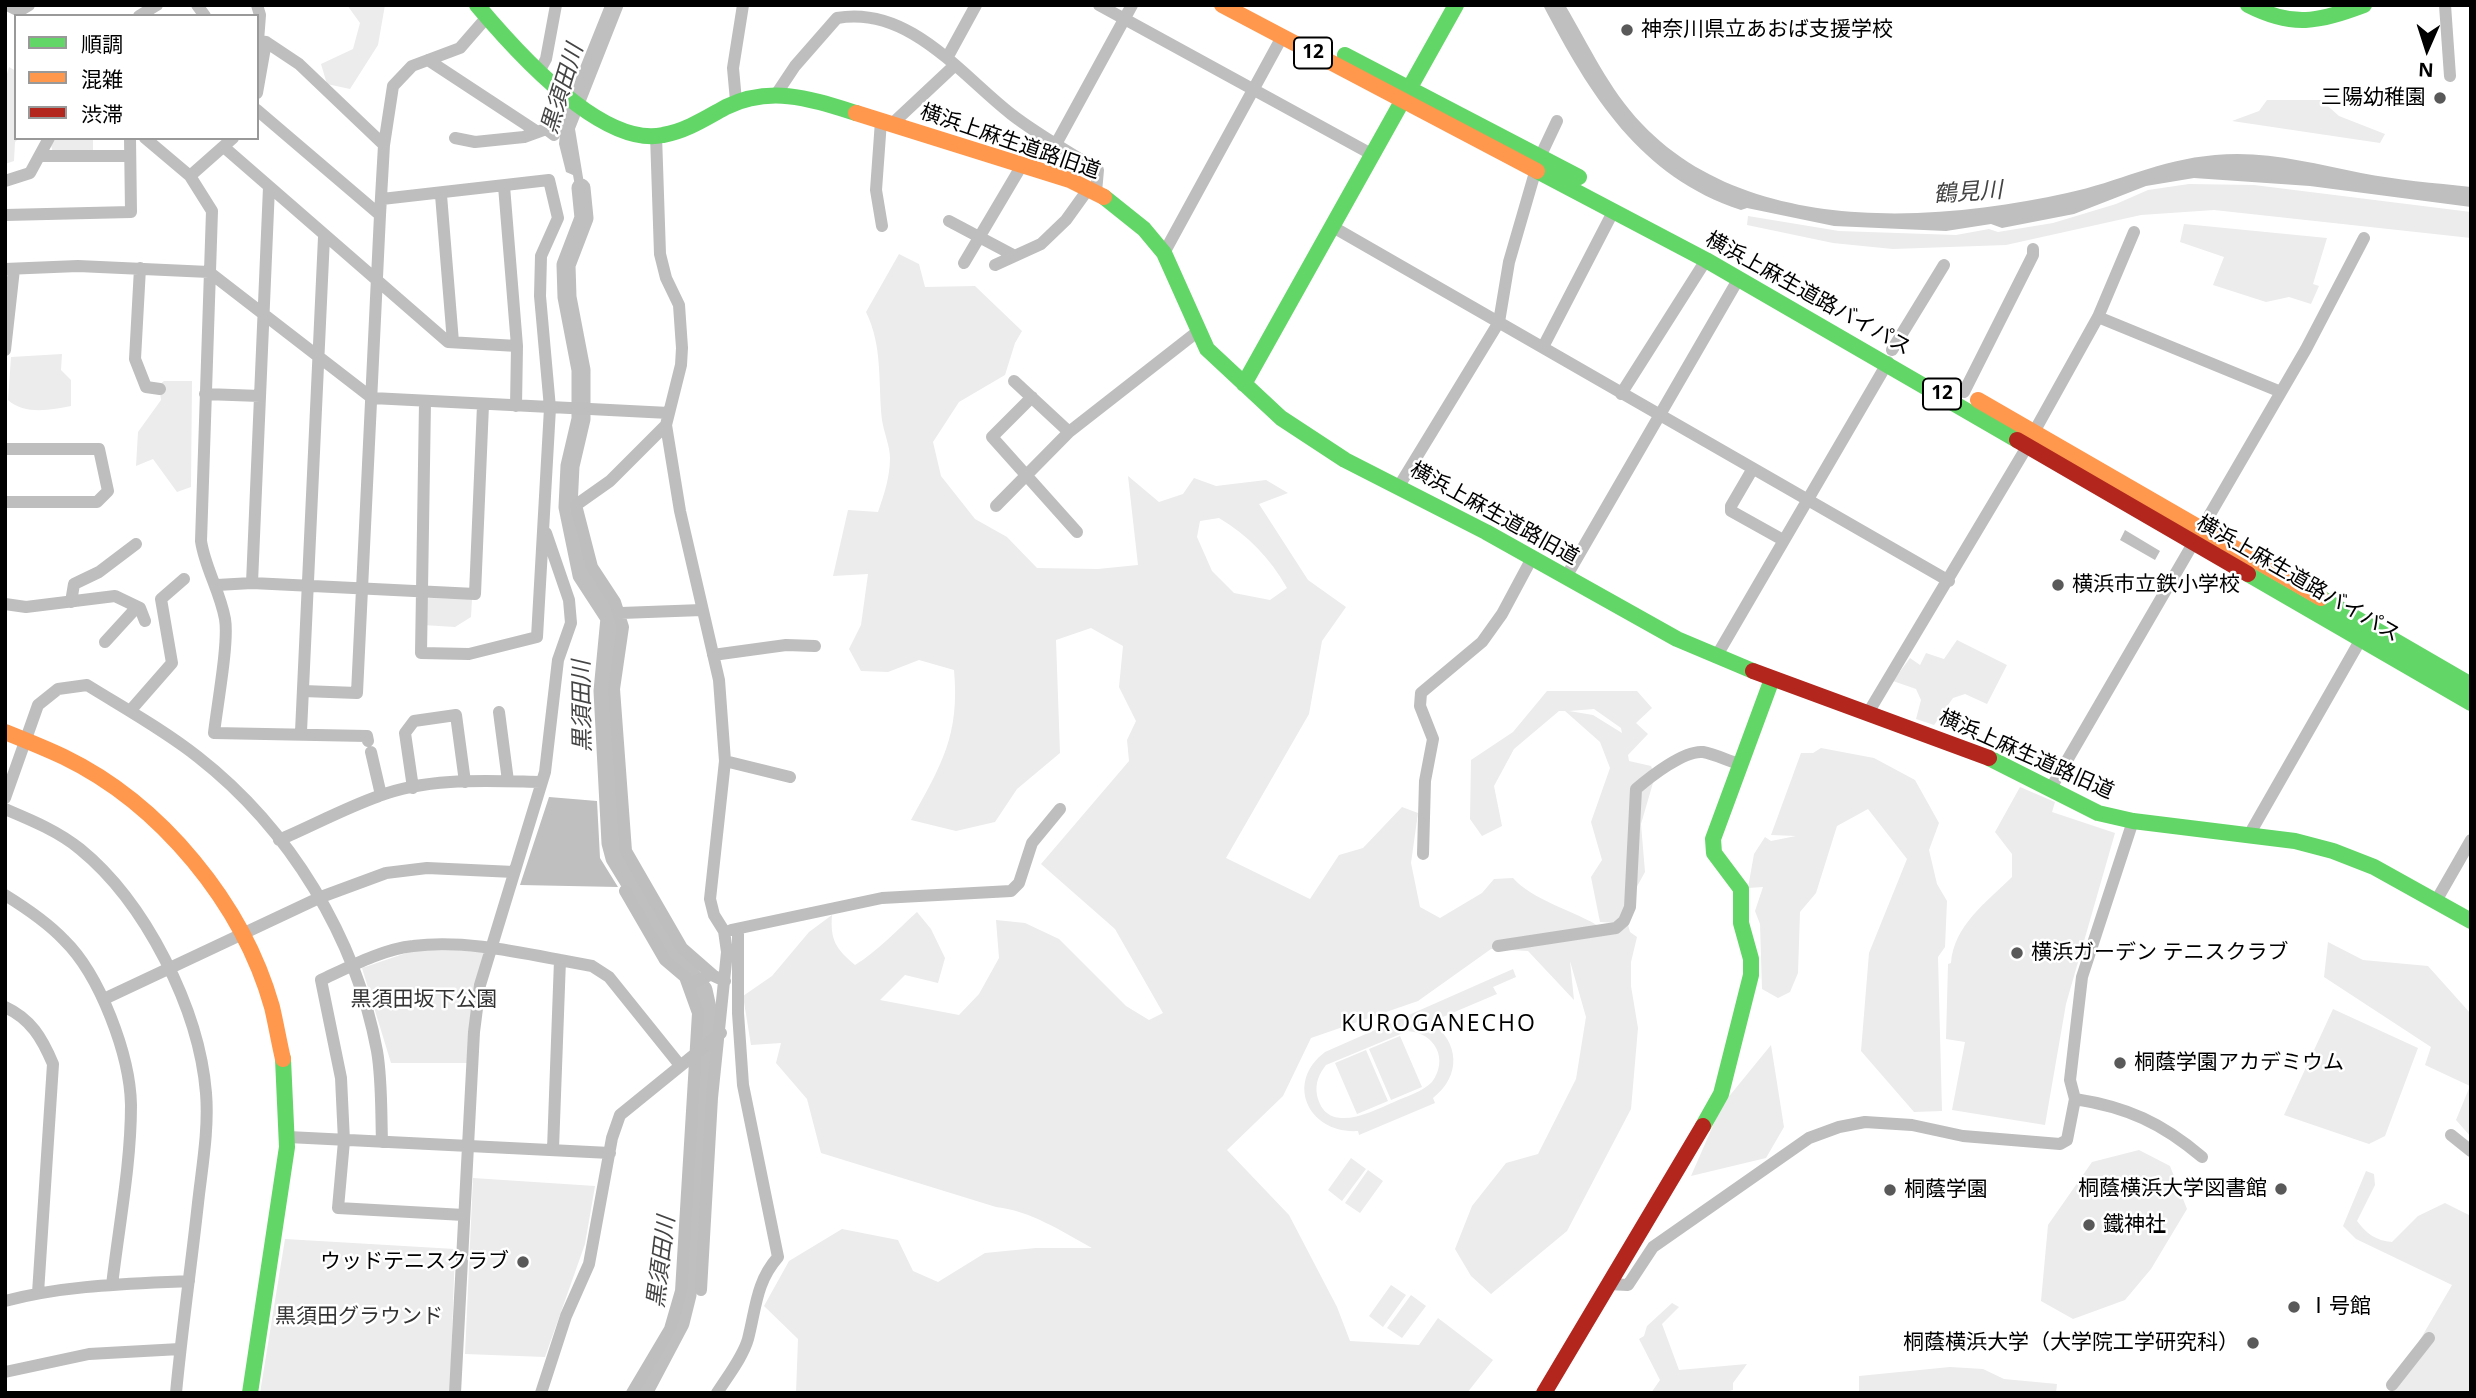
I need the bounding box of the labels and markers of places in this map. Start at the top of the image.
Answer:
place label: 神奈川県立あおば支援学校 [1641,17,1893,43]
marker: 神奈川県立あおば支援学校 [1619,22,1635,38]
place label: 三陽幼稚園 [2321,85,2426,111]
marker: 三陽幼稚園 [2432,90,2448,106]
place label: 横浜市立鉄小学校 [2072,572,2240,598]
marker: 横浜市立鉄小学校 [2050,577,2066,593]
place label: 横浜ガーデン テニスクラブ [2031,940,2288,966]
marker: 横浜ガーデン テニスクラブ [2009,945,2025,961]
place label: 桐蔭学園アカデミウム [2134,1050,2344,1076]
marker: 桐蔭学園アカデミウム [2112,1055,2128,1071]
place label: 桐蔭横浜大学図書館 [2078,1176,2267,1202]
place label: 桐蔭学園 [1904,1177,1988,1203]
marker: 桐蔭横浜大学図書館 [2273,1181,2289,1197]
marker: 桐蔭学園 [1882,1182,1898,1198]
place label: 鐵神社 [2103,1212,2166,1238]
marker: 鐵神社 [2081,1217,2097,1233]
place label: ウッドテニスクラブ [320,1249,509,1275]
marker: ウッドテニスクラブ [515,1254,531,1270]
place label: Ⅰ号館 [2308,1294,2371,1320]
marker: Ⅰ号館 [2286,1299,2302,1315]
place label: 桐蔭横浜大学（大学院工学研究科） [1903,1330,2239,1356]
marker: 桐蔭横浜大学（大学院工学研究科） [2245,1335,2261,1351]

